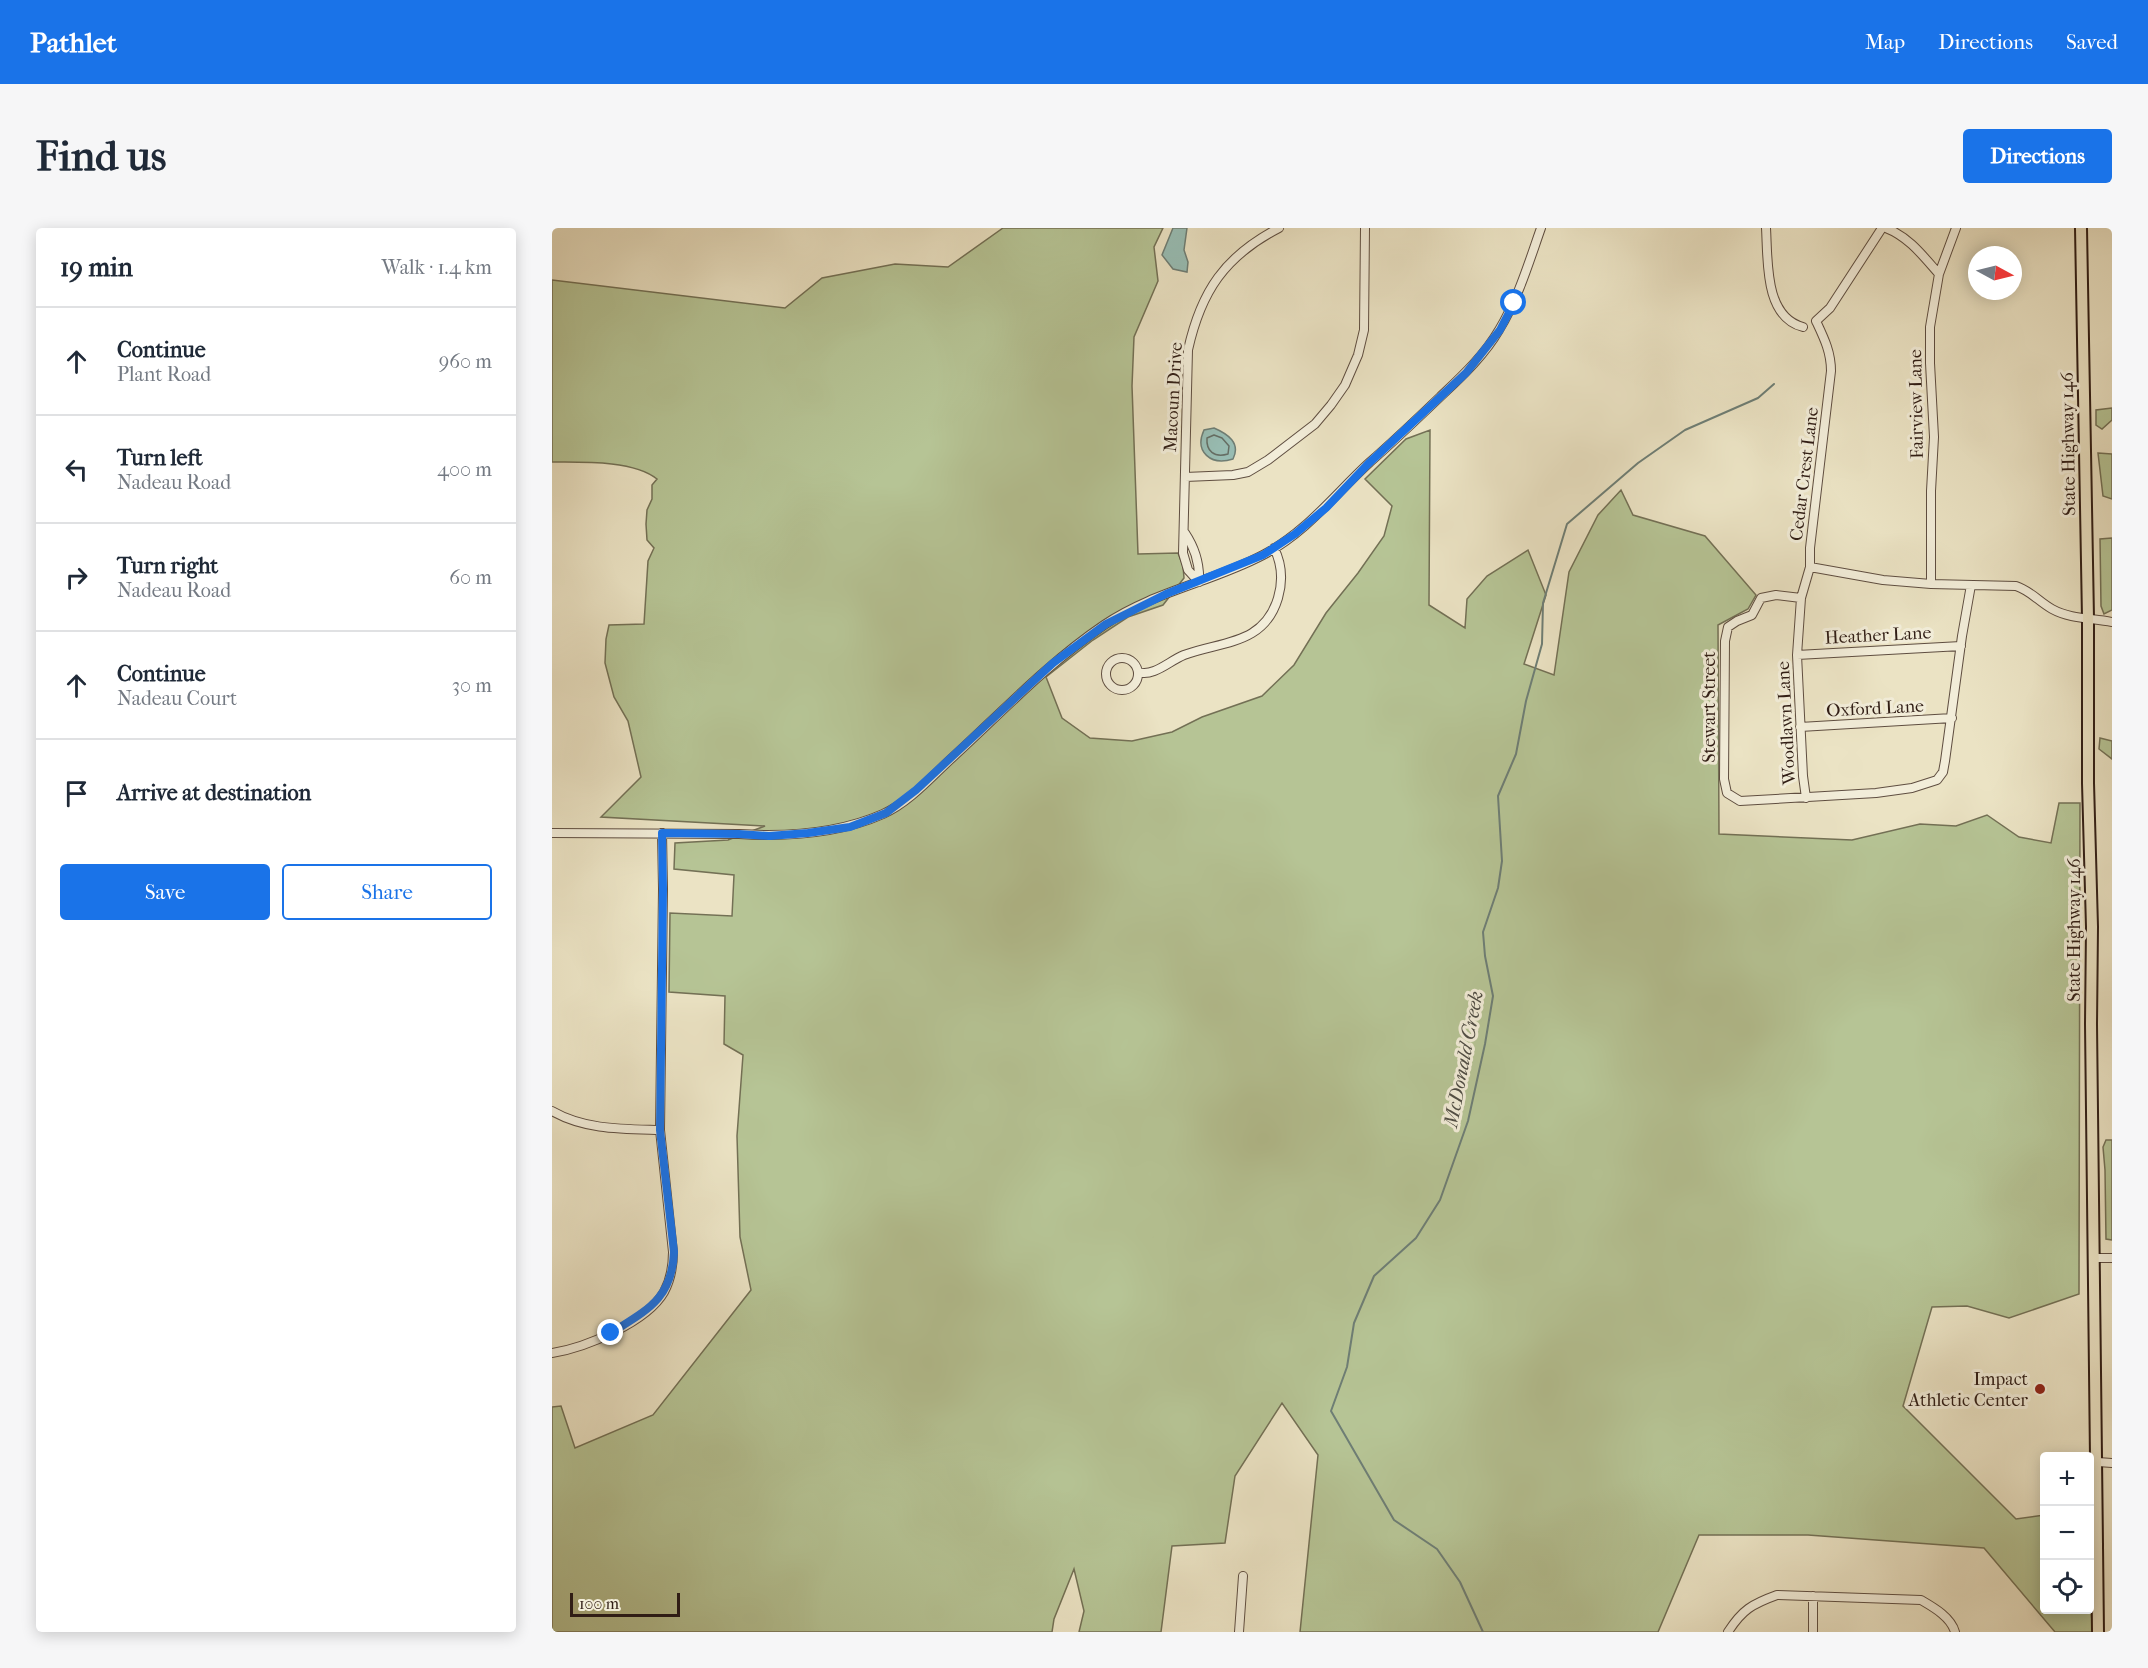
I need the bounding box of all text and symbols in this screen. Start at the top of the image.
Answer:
text: Pathlet [30,26,117,59]
text: Map [1865,30,1905,54]
text: Directions [1938,30,2033,54]
text: Saved [2066,30,2118,54]
button: Directions [1963,129,2112,183]
text: Find us [36,132,166,181]
north arrow [1968,246,2022,300]
text: 19 min [60,252,133,283]
text: Walk · 1.4 km [382,256,492,279]
route start [1500,289,1526,315]
text: Continue [117,337,206,363]
street label: Macoun Drive [1160,341,1187,453]
icon: ahead [60,345,93,378]
street label: Fairview Lane [1905,349,1928,459]
text: 960 m [439,350,492,373]
text: Plant Road [117,363,211,386]
street label: State Highway 146 [2057,372,2080,516]
street label: Cedar Crest Lane [1786,406,1823,542]
text: Turn left [117,445,203,471]
icon: left [60,453,93,486]
text: 400 m [437,458,492,481]
text: Nadeau Road [117,471,231,494]
text: Turn right [117,553,218,579]
icon: right [60,561,93,594]
text: 60 m [449,566,492,589]
text: Nadeau Road [117,579,231,602]
street label: Heather Lane [1824,622,1932,649]
street label: Stewart Street [1699,651,1720,763]
text: Continue [117,661,206,687]
street label: Woodlawn Lane [1773,661,1800,786]
icon: ahead [60,669,93,702]
text: 30 m [452,674,492,697]
text: Nadeau Court [117,687,237,710]
street label: Oxford Lane [1826,695,1925,722]
icon: arrive [60,777,93,810]
text: Arrive at destination [117,780,311,806]
street label: State Highway 146 [2064,858,2085,1002]
button: Save [60,864,270,920]
button: Share [282,864,492,920]
water label: McDonald Creek [1439,989,1488,1131]
route end [597,1319,623,1345]
place label: Impact Athletic Center [1907,1369,2029,1411]
marker: Impact Athletic Center [2033,1382,2047,1396]
map controls [2040,1452,2094,1614]
button: + [2040,1452,2094,1506]
button: − [2040,1506,2094,1560]
button: locate [2040,1560,2094,1614]
scale bar [570,1590,680,1618]
text: 100 m [579,1594,619,1613]

